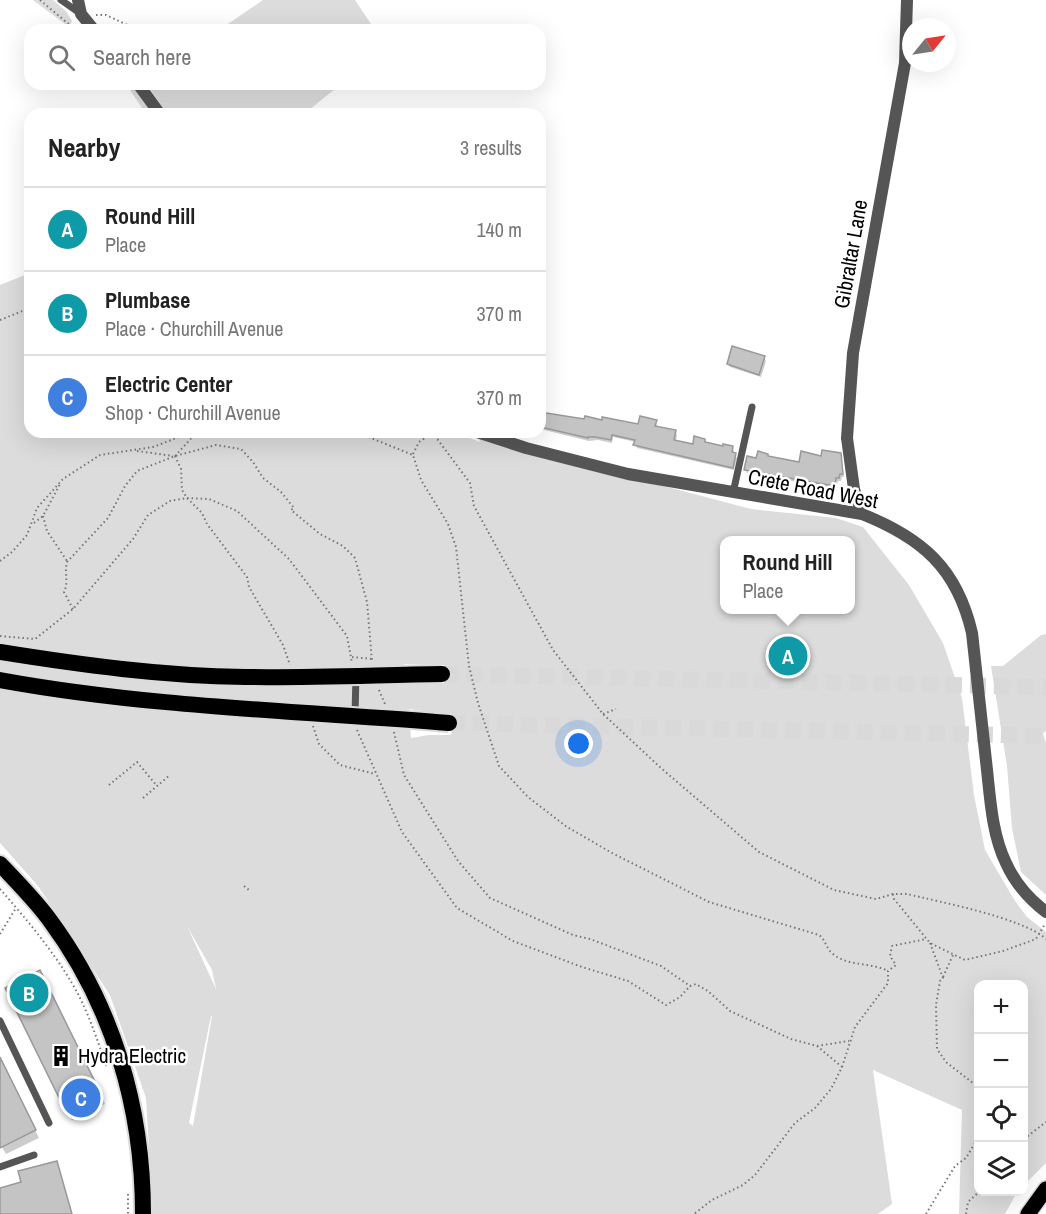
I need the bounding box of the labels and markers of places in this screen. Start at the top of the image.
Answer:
pin: A [768,634,808,678]
pin: B [9,970,48,1016]
place label: Hydra Electric [78,1041,186,1070]
building icon: Hydra Electric [49,1044,73,1068]
pin: C [62,1076,100,1120]

